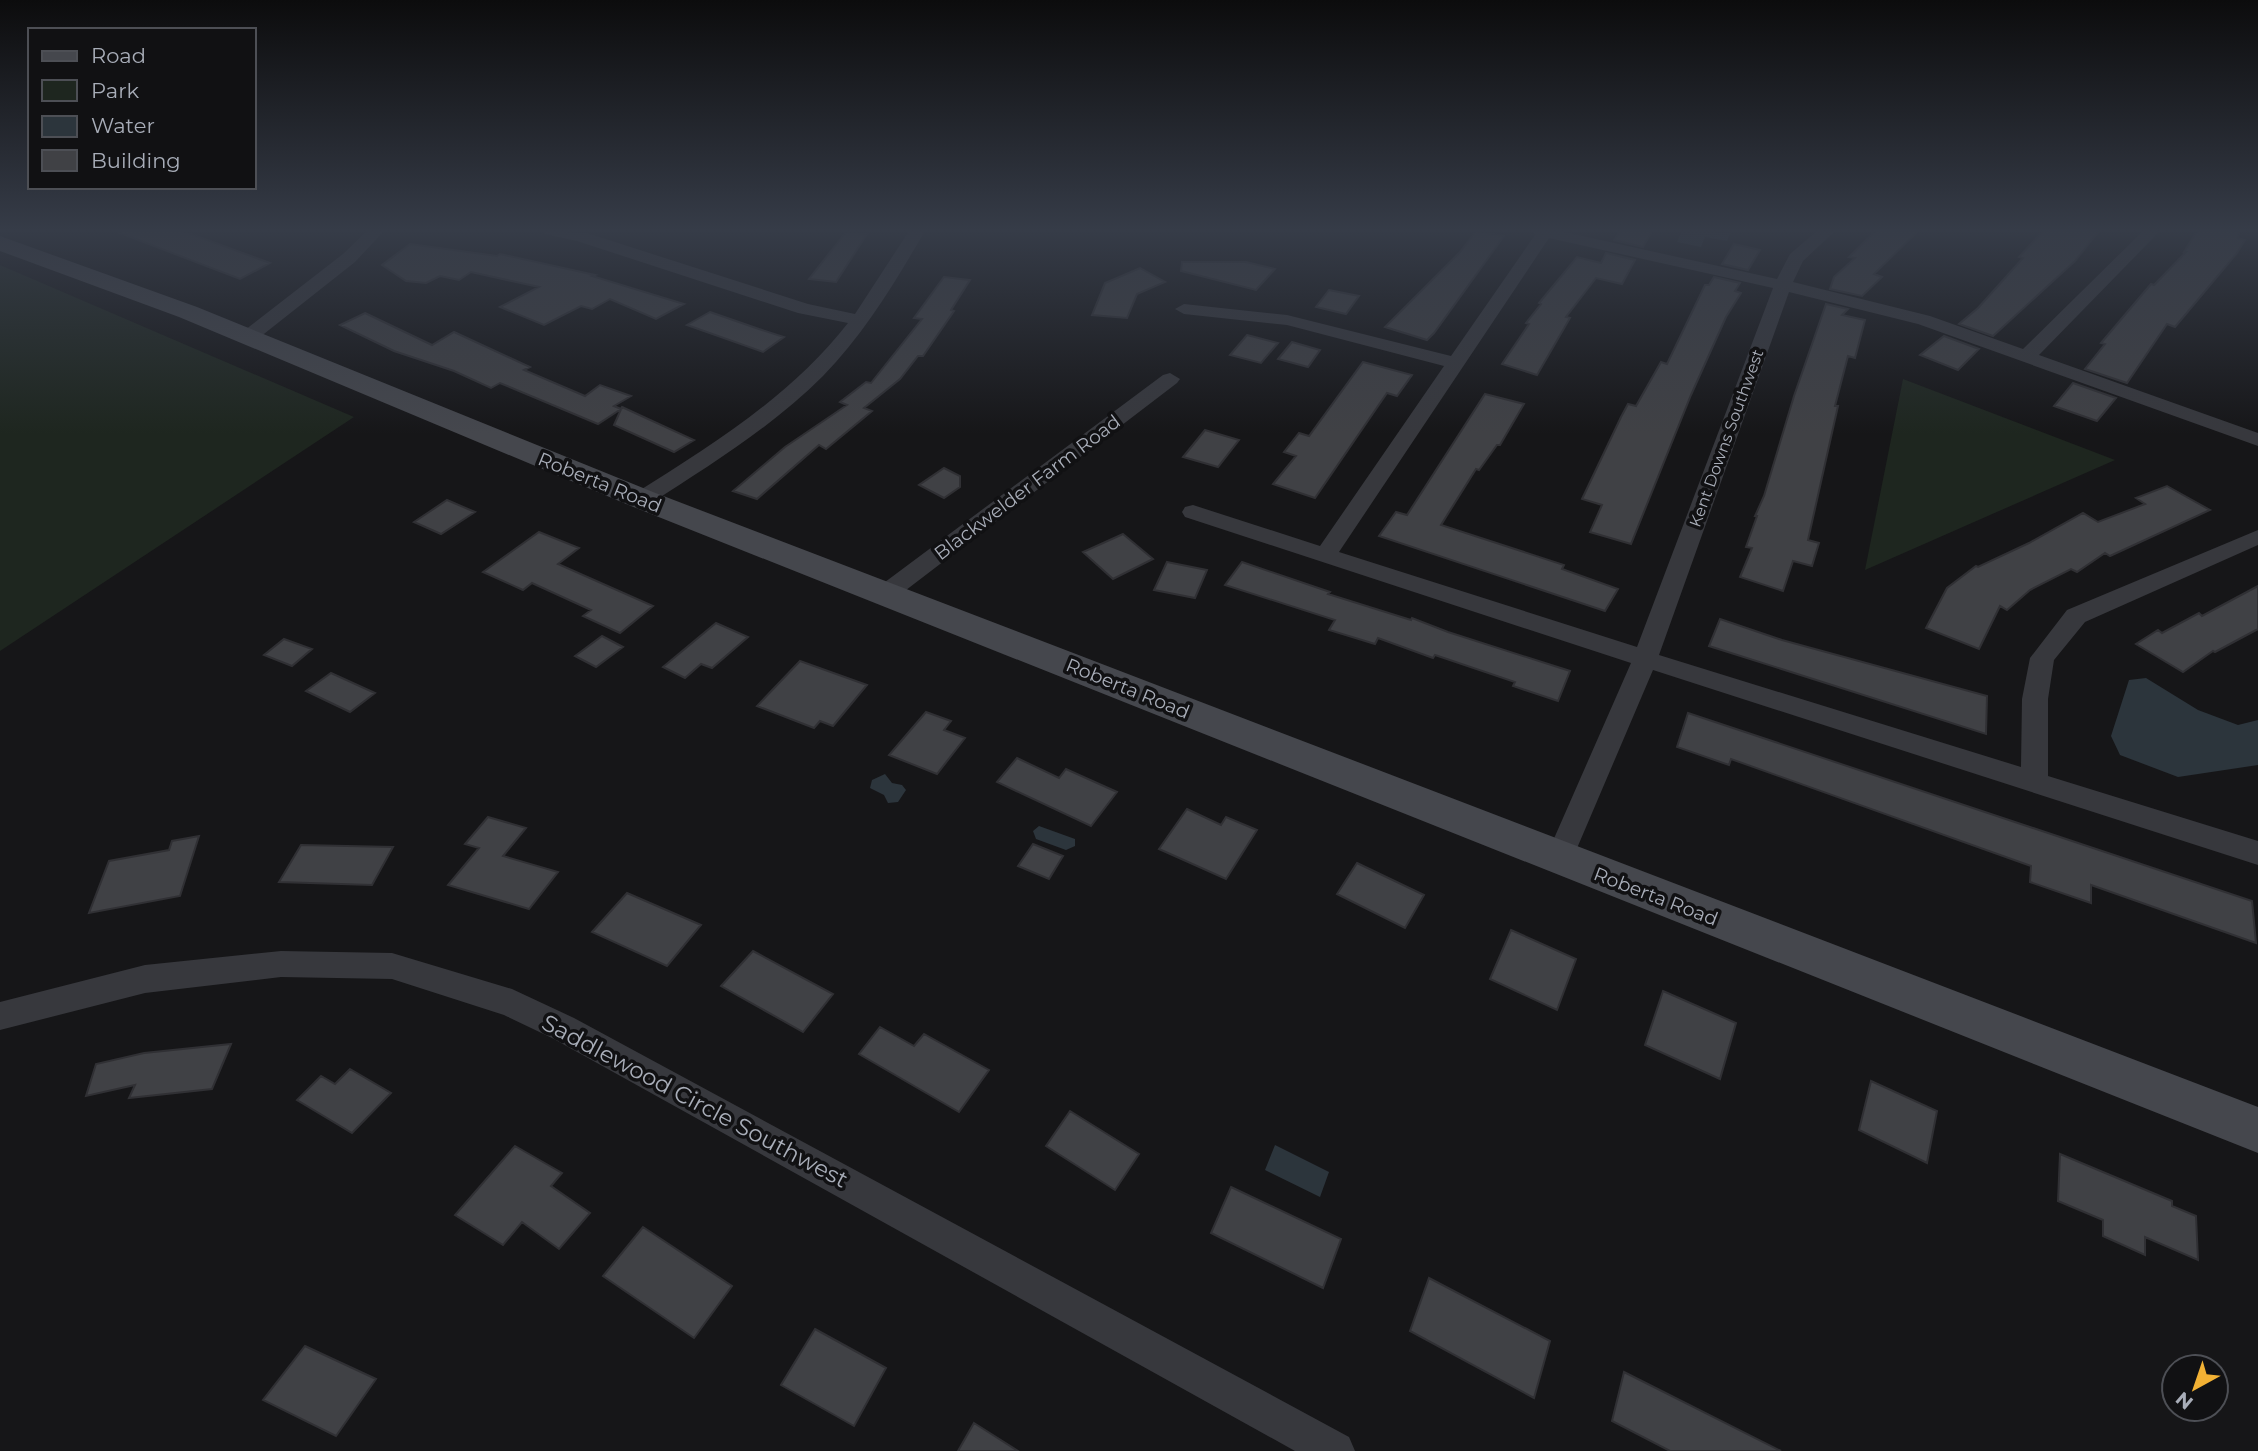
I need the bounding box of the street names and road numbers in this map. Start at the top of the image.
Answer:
street label: Kent Downs Southwest [1685,346,1768,530]
street label: Blackwelder Farm Road [930,410,1125,565]
street label: Roberta Road [535,447,665,518]
street label: Roberta Road [1063,653,1193,724]
street label: Roberta Road [1590,862,1721,931]
street label: Saddlewood Circle Southwest [537,1008,853,1194]

